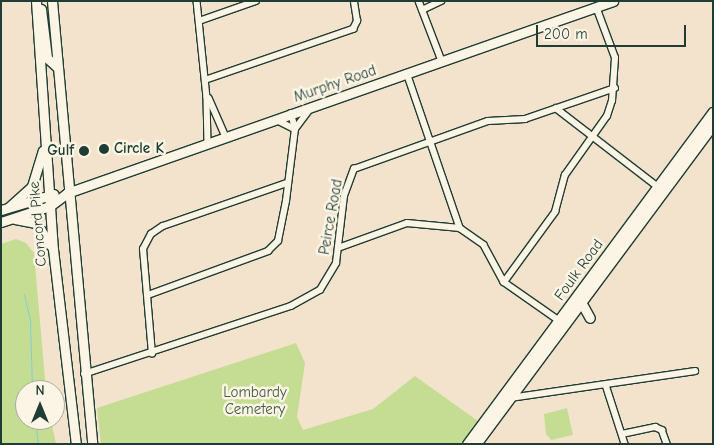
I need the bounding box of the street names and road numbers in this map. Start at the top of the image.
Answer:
street label: Murphy Road [291,61,379,107]
street label: Peirce Road [316,178,346,256]
street label: Concord Pike [25,181,51,267]
street label: Foulk Road [551,236,607,304]

